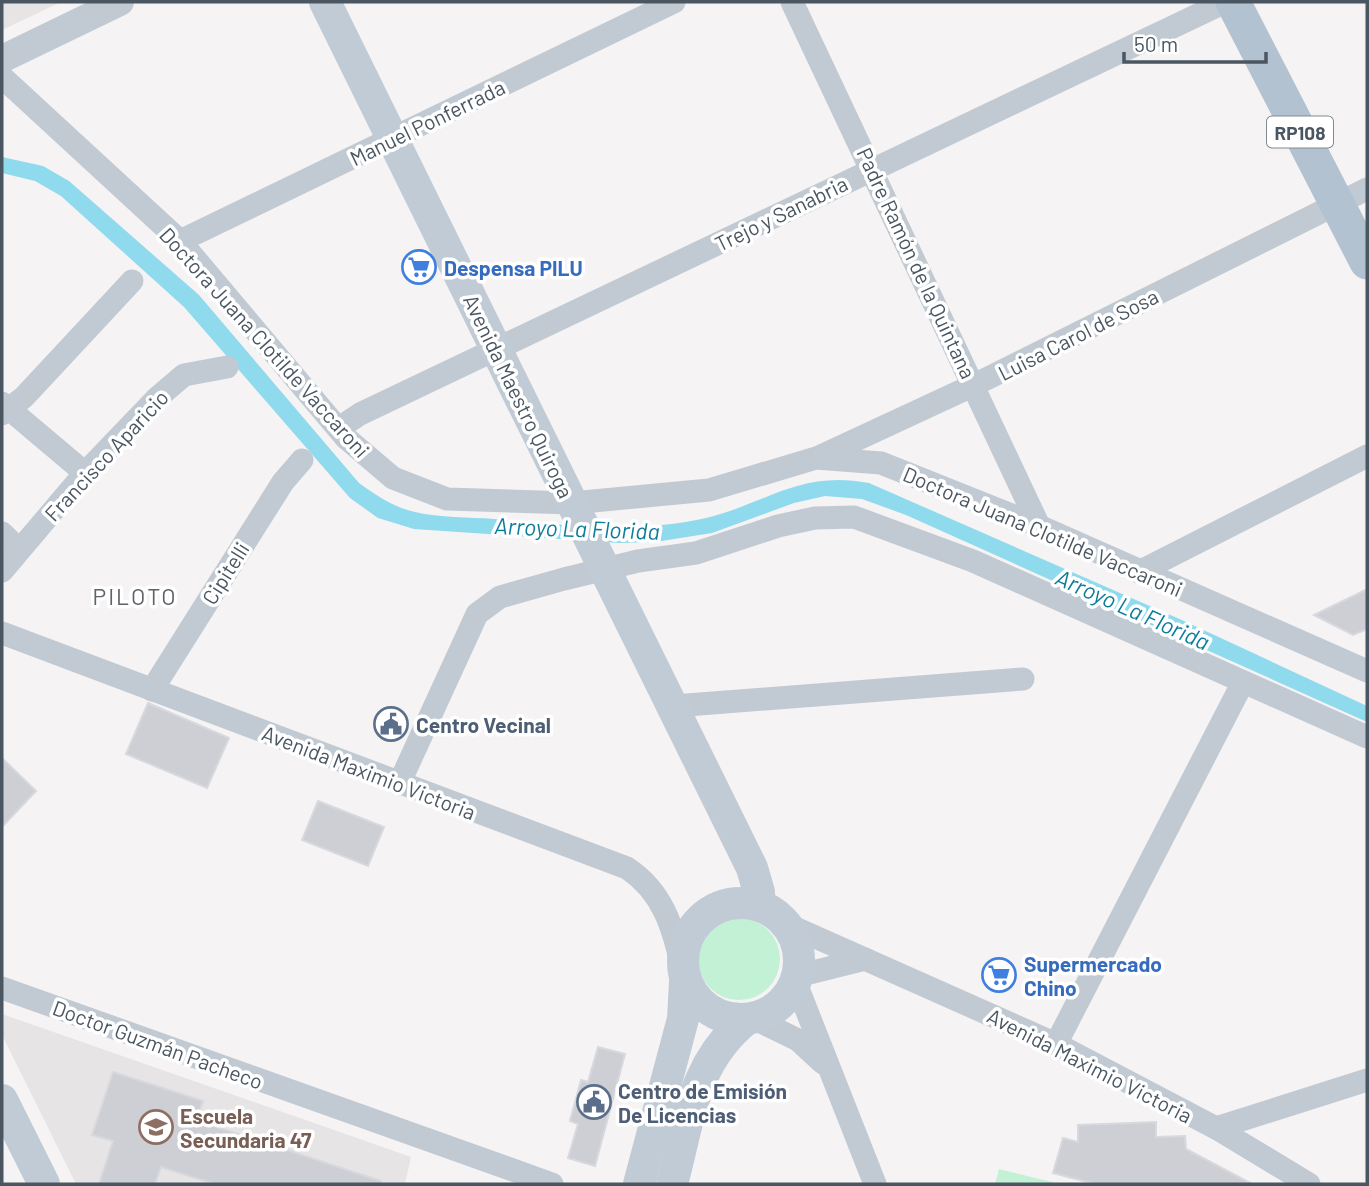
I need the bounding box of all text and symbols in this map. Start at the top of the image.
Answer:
scale bar [1124,21,1266,65]
text: 50 m [1134,31,1178,56]
street label: Manuel Ponferrada [345,74,509,170]
road number: RP108 [1267,116,1333,148]
street label: Padre Ramón de la Quintana [852,143,982,383]
street label: Trejo y Sanabria [711,170,851,256]
street label: Doctora Juana Clotilde Vaccaroni [155,222,375,462]
supermarket icon: Despensa PILU [400,248,438,286]
place label: Despensa PILU [444,255,583,280]
street label: Luisa Carol de Sosa [994,283,1162,385]
street label: Avenida Maestro Quiroga [459,290,579,502]
street label: Francisco Aparicio [39,384,173,526]
street label: Doctora Juana Clotilde Vaccaroni [900,461,1186,601]
water label: Arroyo La Florida [494,511,660,545]
street label: Cipitelli [196,537,254,609]
water label: Arroyo La Florida [1052,563,1214,655]
district label: PILOTO [93,582,177,610]
public building icon: Centro Vecinal [372,705,410,743]
place label: Centro Vecinal [416,712,551,737]
street label: Avenida Maximio Victoria [259,720,479,824]
place label: Supermercado Chino [1024,951,1162,1000]
supermarket icon: Supermercado Chino [980,956,1018,994]
street label: Doctor Guzmán Pacheco [50,994,266,1094]
street label: Avenida Maximio Victoria [983,1002,1197,1128]
place label: Centro de Emisión De Licencias [618,1078,787,1127]
public building icon: Centro de Emisión De Licencias [575,1083,613,1121]
place label: Escuela Secundaria 47 [180,1103,312,1152]
school or university icon: Escuela Secundaria 47 [137,1108,175,1146]

